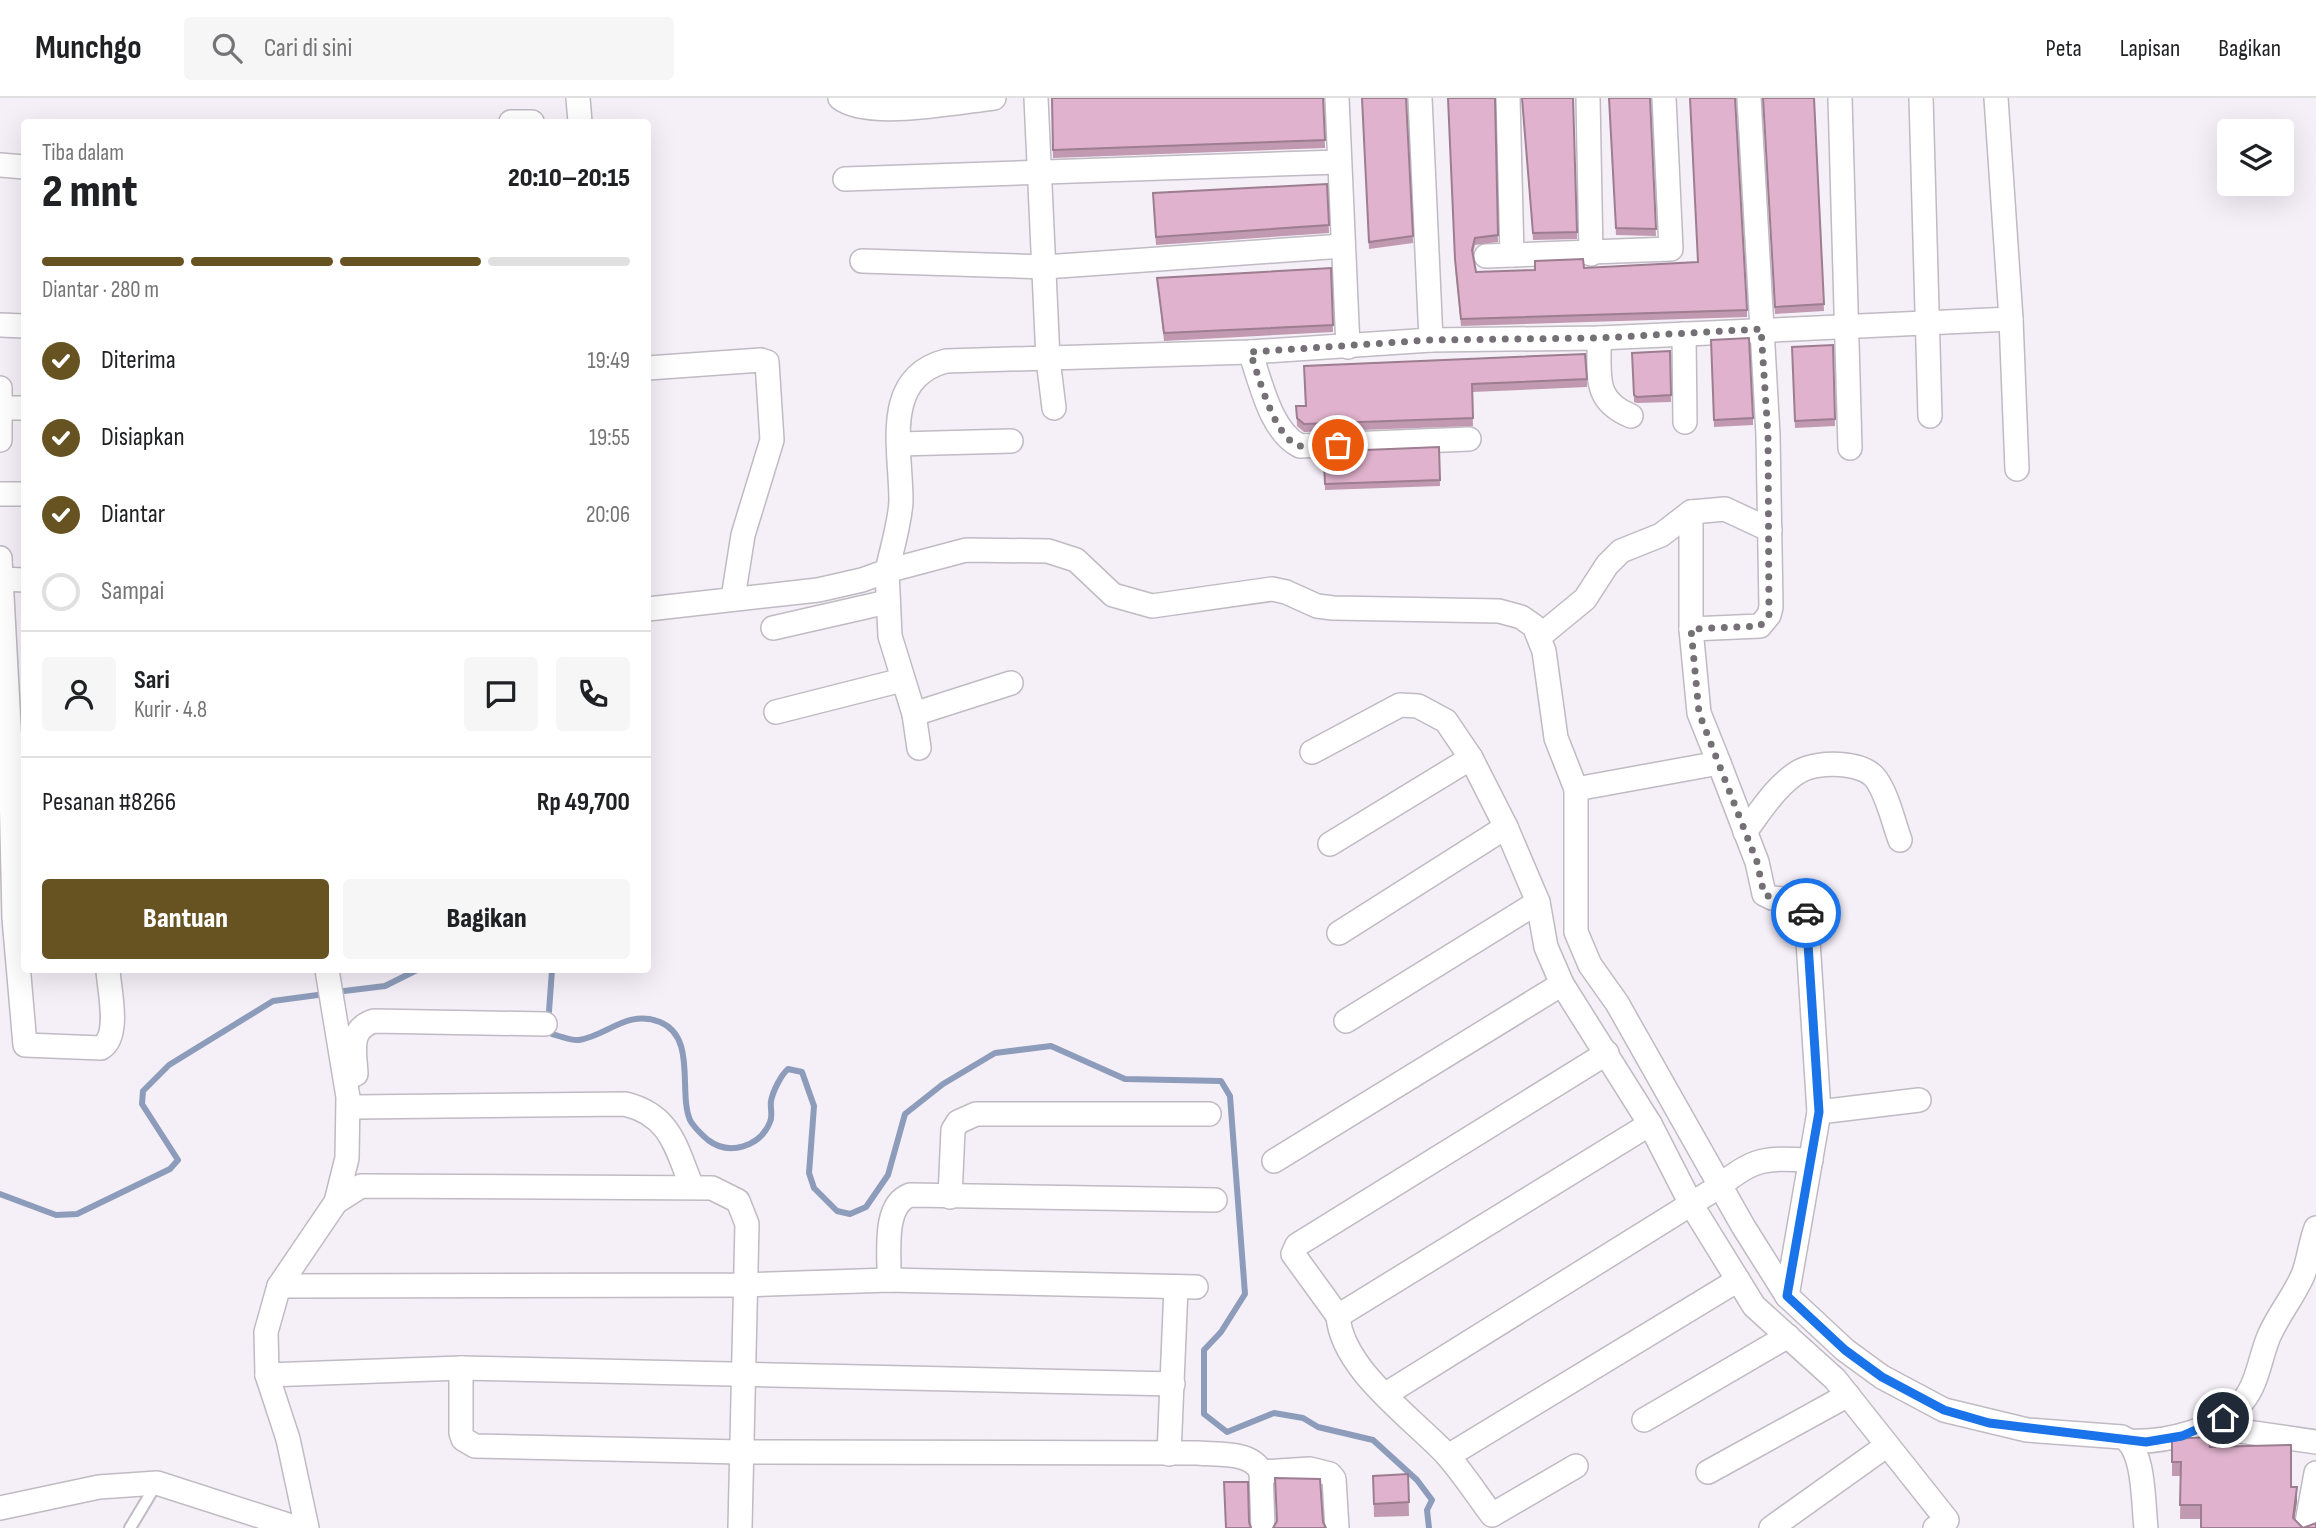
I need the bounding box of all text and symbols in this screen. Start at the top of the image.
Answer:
search box [184,17,674,80]
text: Munchgo [35,28,142,68]
icon: search [208,29,246,67]
text: Cari di sini [264,33,352,64]
text: Peta [2046,34,2082,63]
text: Lapisan [2120,34,2180,63]
text: Bagikan [2218,34,2281,63]
map controls [2217,119,2294,196]
button: layers [2217,119,2294,196]
text: Tiba dalam [42,139,124,167]
text: 20:10–20:15 [508,163,630,194]
text: 2 mnt [42,165,137,220]
text: Diantar · 280 m [42,276,159,304]
icon: check [42,342,80,380]
text: Diterima [101,345,176,376]
text: 19:49 [588,347,630,375]
pin [1308,415,1368,475]
icon: check [42,419,80,457]
text: Disiapkan [101,422,185,453]
text: 19:55 [589,424,630,452]
icon: bag [1319,426,1357,464]
icon: check [42,496,80,534]
text: Diantar [101,499,165,530]
text: 20:06 [586,501,630,529]
text: Sampai [101,576,164,607]
button: person [42,657,116,731]
button: chat [464,657,538,731]
button: phone [556,657,630,731]
text: Sari [134,665,170,696]
text: Kurir · 4.8 [134,696,207,724]
text: Pesanan #8266 [42,787,176,818]
text: Rp 49,700 [537,787,630,818]
courier [1771,878,1841,948]
button: Bantuan [42,879,329,959]
button: Bagikan [343,879,630,959]
icon: car [1787,894,1825,932]
pin [2193,1388,2253,1448]
icon: home [2204,1399,2242,1437]

